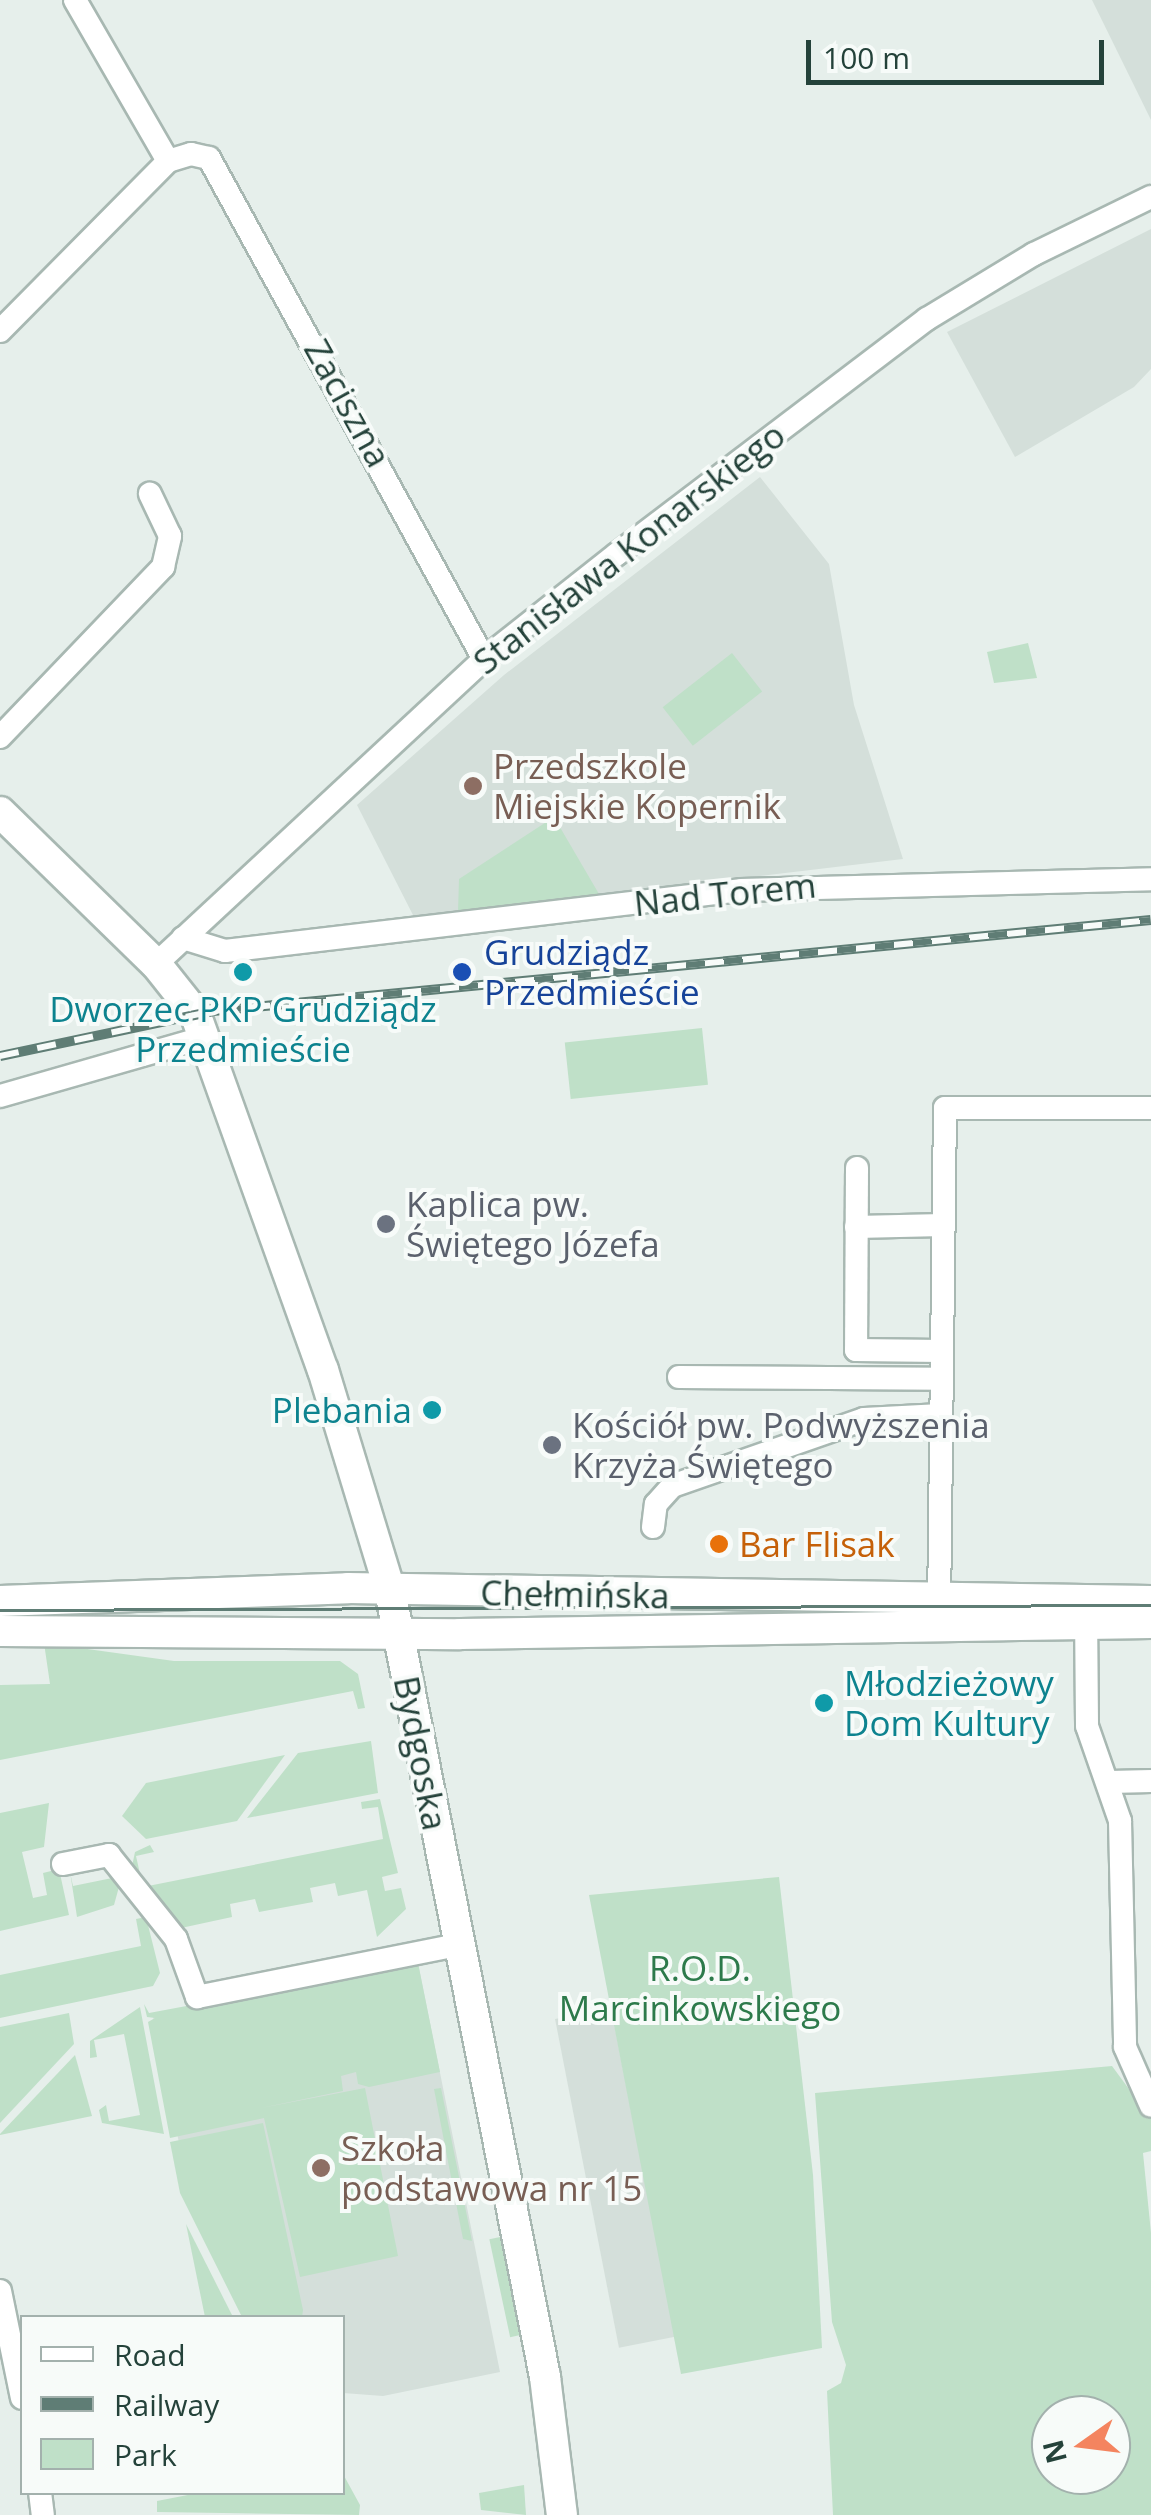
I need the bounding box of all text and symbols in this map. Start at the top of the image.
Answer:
scale bar [811,20,1108,82]
text: 100 m [823,37,910,78]
street label: Zaciszna [296,332,400,474]
street label: Stanisława Konarskiego [465,413,793,683]
place label: Przedszkole Miejskie Kopernik [493,745,781,827]
marker: Przedszkole Miejskie Kopernik [462,775,484,797]
street label: Nad Torem [632,864,818,924]
place label: Grudziądz Przedmieście [484,931,700,1013]
marker: Grudziądz Przedmieście [449,959,475,985]
marker: Dworzec PKP Grudziądz Przedmieście [232,961,254,983]
place label: Dworzec PKP Grudziądz Przedmieście [49,988,437,1070]
place label: Kaplica pw. Świętego Józefa [406,1183,660,1265]
marker: Kaplica pw. Świętego Józefa [375,1213,397,1235]
place label: Plebania [272,1389,412,1431]
marker: Plebania [421,1399,443,1421]
place label: Kościół pw. Podwyższenia Krzyża Świętego [572,1404,990,1486]
marker: Kościół pw. Podwyższenia Krzyża Świętego [541,1434,563,1456]
place label: Bar Flisak [739,1523,895,1565]
marker: Bar Flisak [708,1533,730,1555]
street label: Chełmińska [480,1571,670,1617]
place label: Młodzieżowy Dom Kultury [844,1662,1054,1744]
street label: Bydgoska [385,1672,457,1834]
marker: Młodzieżowy Dom Kultury [813,1692,835,1714]
park label: R.O.D. Marcinkowskiego [559,1947,841,2029]
place label: Szkoła podstawowa nr 15 [341,2127,642,2209]
marker: Szkoła podstawowa nr 15 [310,2157,332,2179]
legend [20,2315,345,2495]
text: Road [114,2334,186,2375]
text: Railway [114,2384,219,2425]
north arrow [1031,2395,1131,2495]
text: Park [114,2434,177,2475]
text: N [1033,2436,1075,2467]

